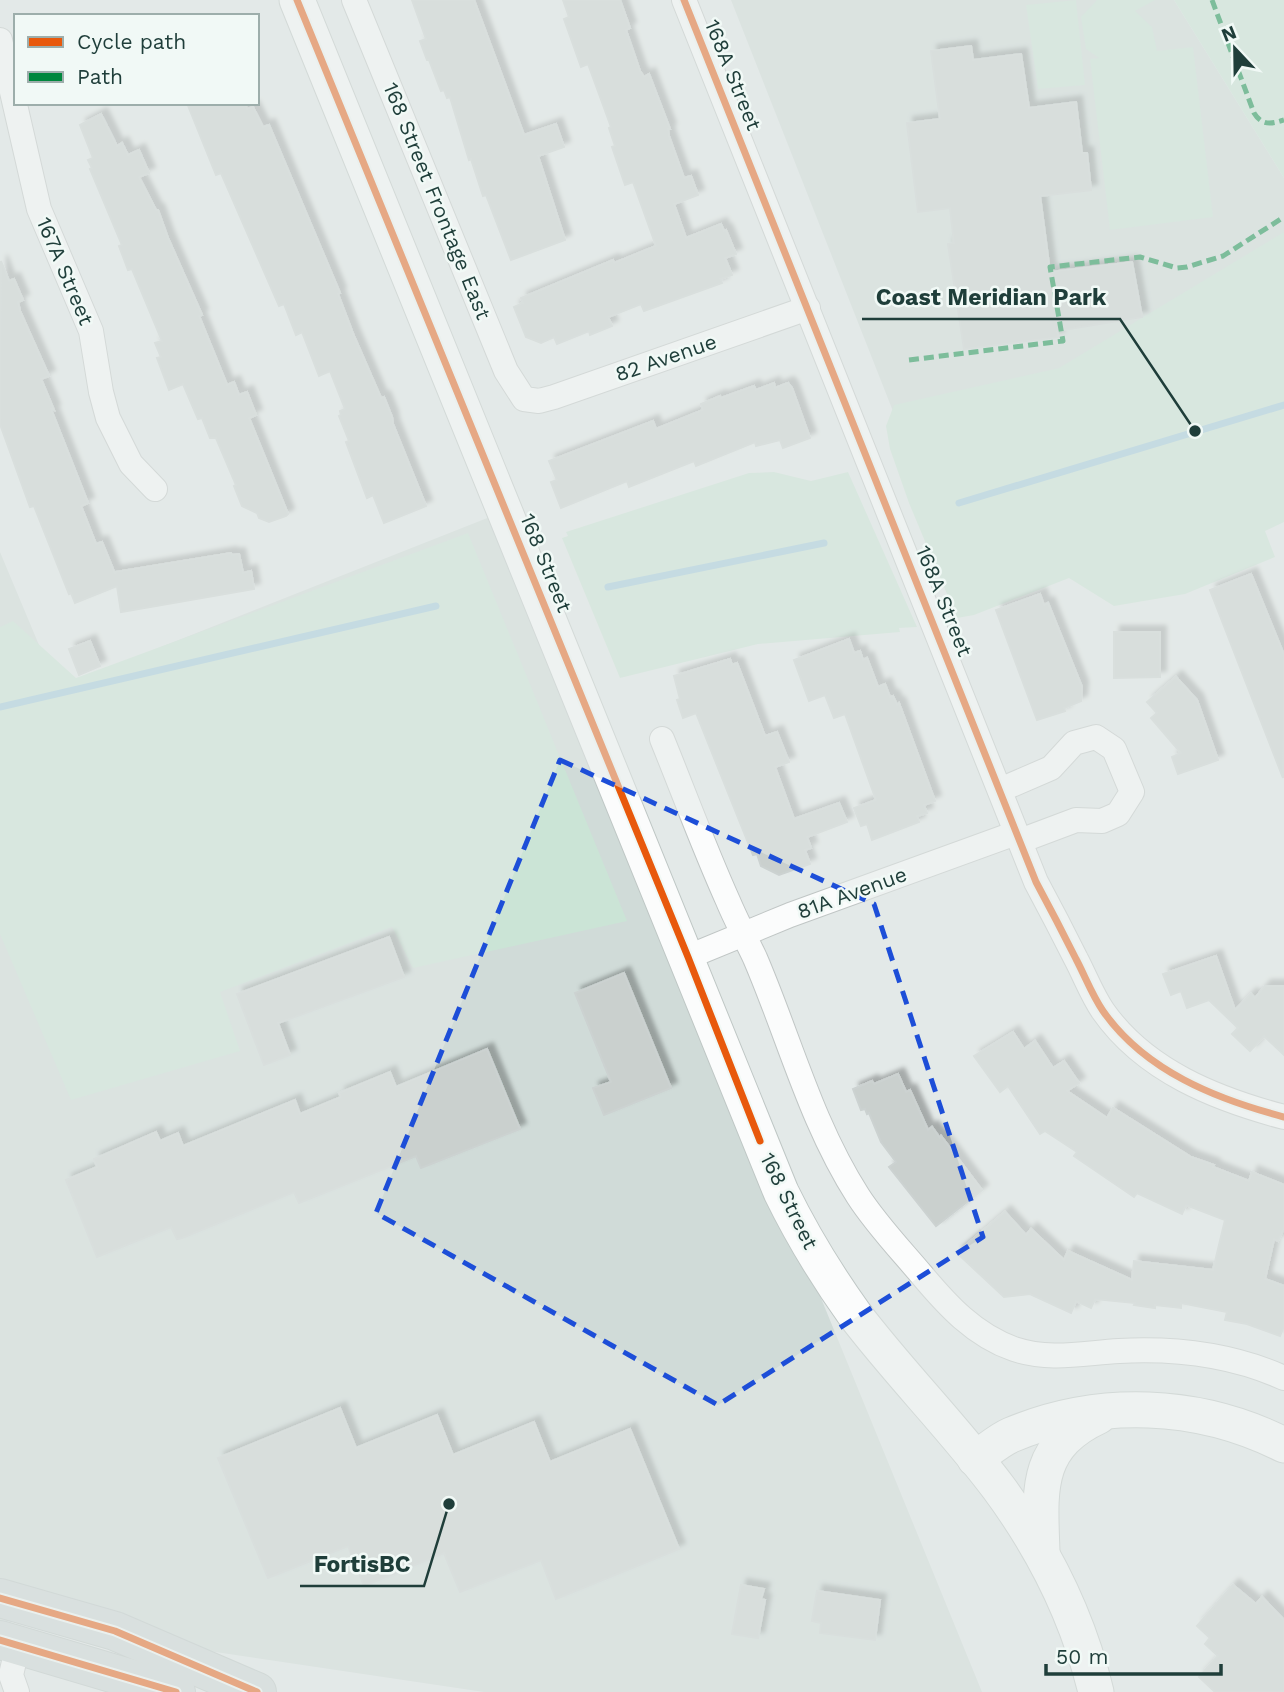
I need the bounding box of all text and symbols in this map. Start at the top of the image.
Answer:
legend [14,14,259,105]
north arrow [1200,14,1270,84]
street label: 168A Street [700,16,767,134]
text: N [1218,20,1240,47]
text: Cycle path [77,29,186,54]
text: Path [77,64,123,89]
street label: 168 Street Frontage East [378,79,497,323]
street label: 167A Street [32,213,99,329]
callout: Coast Meridian Park [862,275,1120,319]
text: Coast Meridian Park [876,284,1107,311]
street label: 82 Avenue [612,328,720,387]
street label: 168 Street [515,510,578,616]
street label: 168A Street [911,542,978,660]
street label: 81A Avenue [794,861,910,924]
street label: 168 Street [755,1148,824,1253]
callout: FortisBC [300,1542,424,1586]
text: FortisBC [314,1551,411,1578]
scale bar [1046,1632,1221,1676]
text: 50 m [1056,1644,1108,1669]

